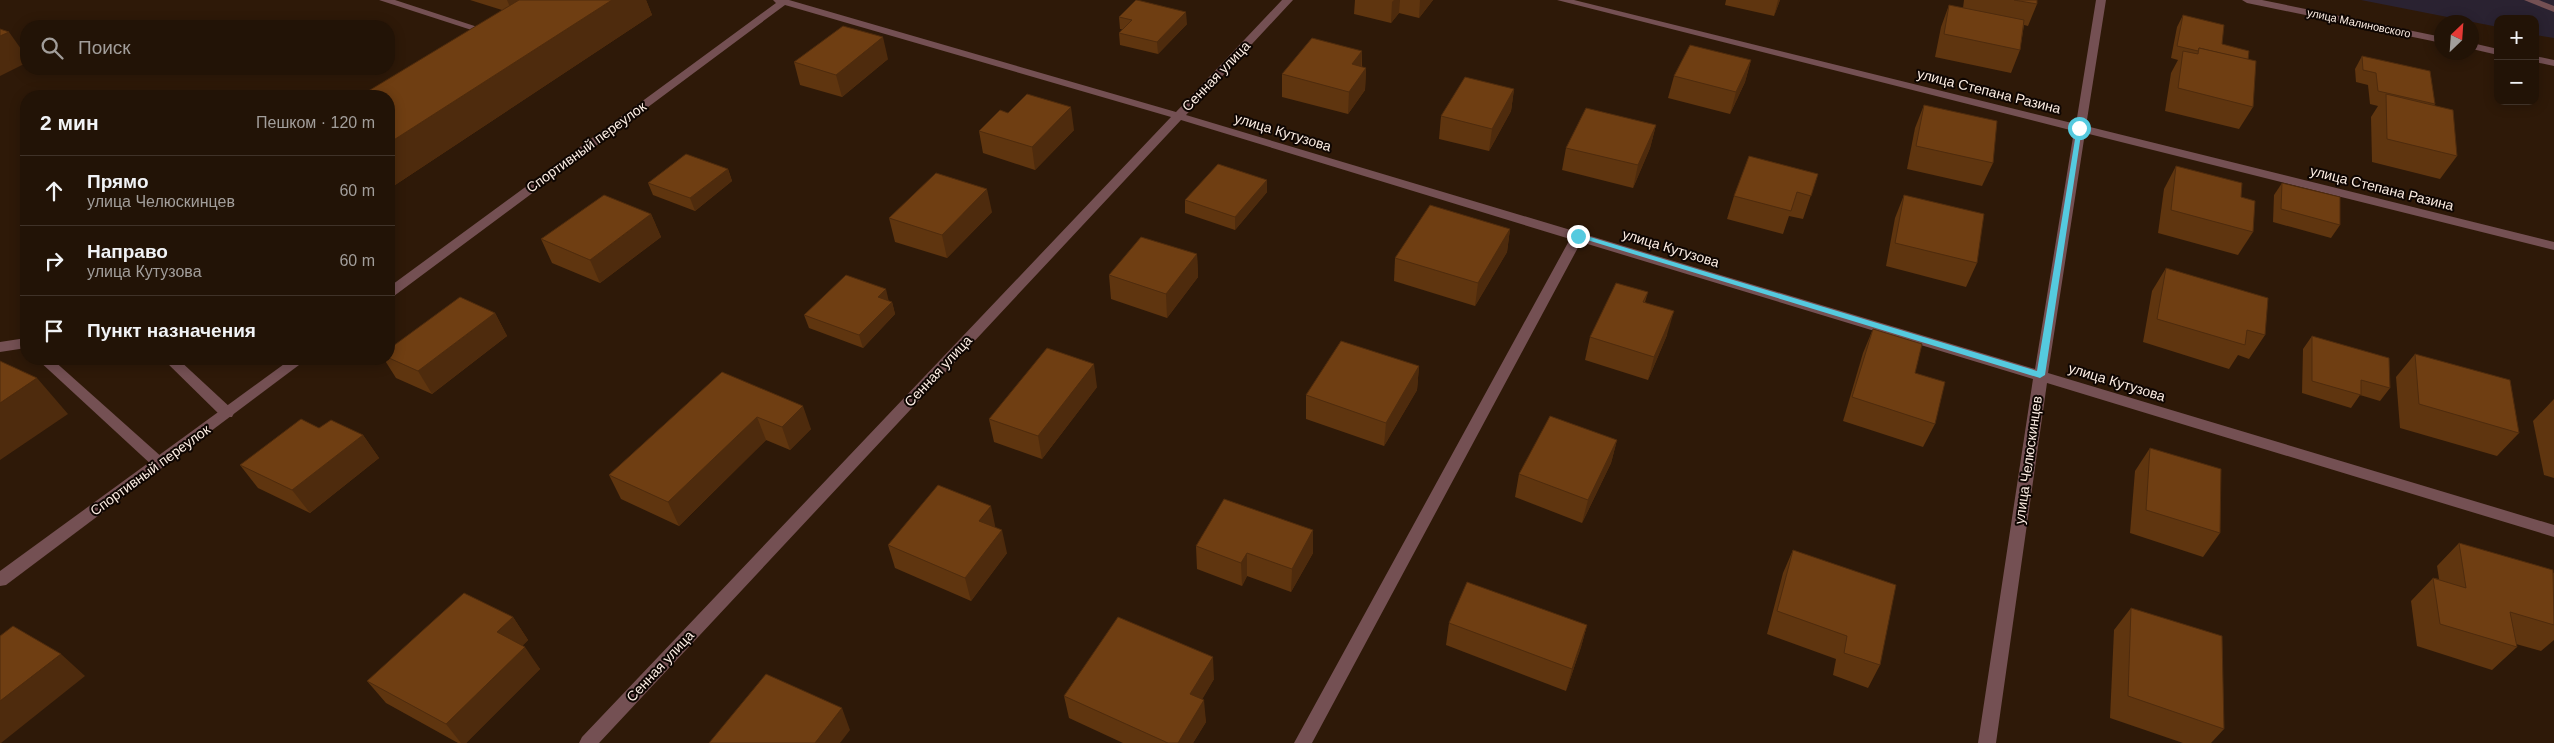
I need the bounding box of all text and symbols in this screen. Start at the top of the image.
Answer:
street label: улица Малиновского [2306,6,2412,40]
north arrow [2434,15,2479,60]
map controls [2494,15,2539,105]
button: + [2494,15,2539,60]
search box [20,20,395,75]
icon: search [38,34,66,62]
text: Поиск [78,37,131,58]
street label: Сенная улица [1179,38,1254,114]
button: − [2494,60,2539,105]
street label: улица Степана Разина [1915,65,2063,117]
street label: Спортивный переулок [523,98,650,196]
street label: улица Кутузова [1233,110,1333,154]
text: 2 мин [40,111,99,134]
text: Пешком · 120 m [256,114,375,131]
route start [2068,117,2091,140]
street label: улица Степана Разина [2308,162,2456,214]
text: Прямо [87,171,149,192]
icon: ahead [40,177,68,205]
text: 60 m [339,182,375,199]
text: улица Челюскинцев [87,193,235,210]
route end [1567,225,1590,248]
street label: улица Кутузова [1621,226,1721,270]
text: Направо [87,241,168,262]
icon: right [40,247,68,275]
text: 60 m [339,252,375,269]
text: улица Кутузова [87,263,202,280]
icon: arrive [40,317,68,345]
text: Пункт назначения [87,320,256,341]
street label: Сенная улица [901,332,975,410]
street label: улица Кутузова [2067,360,2167,404]
street label: улица Челюскинцев [2011,395,2045,525]
street label: Спортивный переулок [87,421,214,519]
street label: Сенная улица [623,627,697,705]

